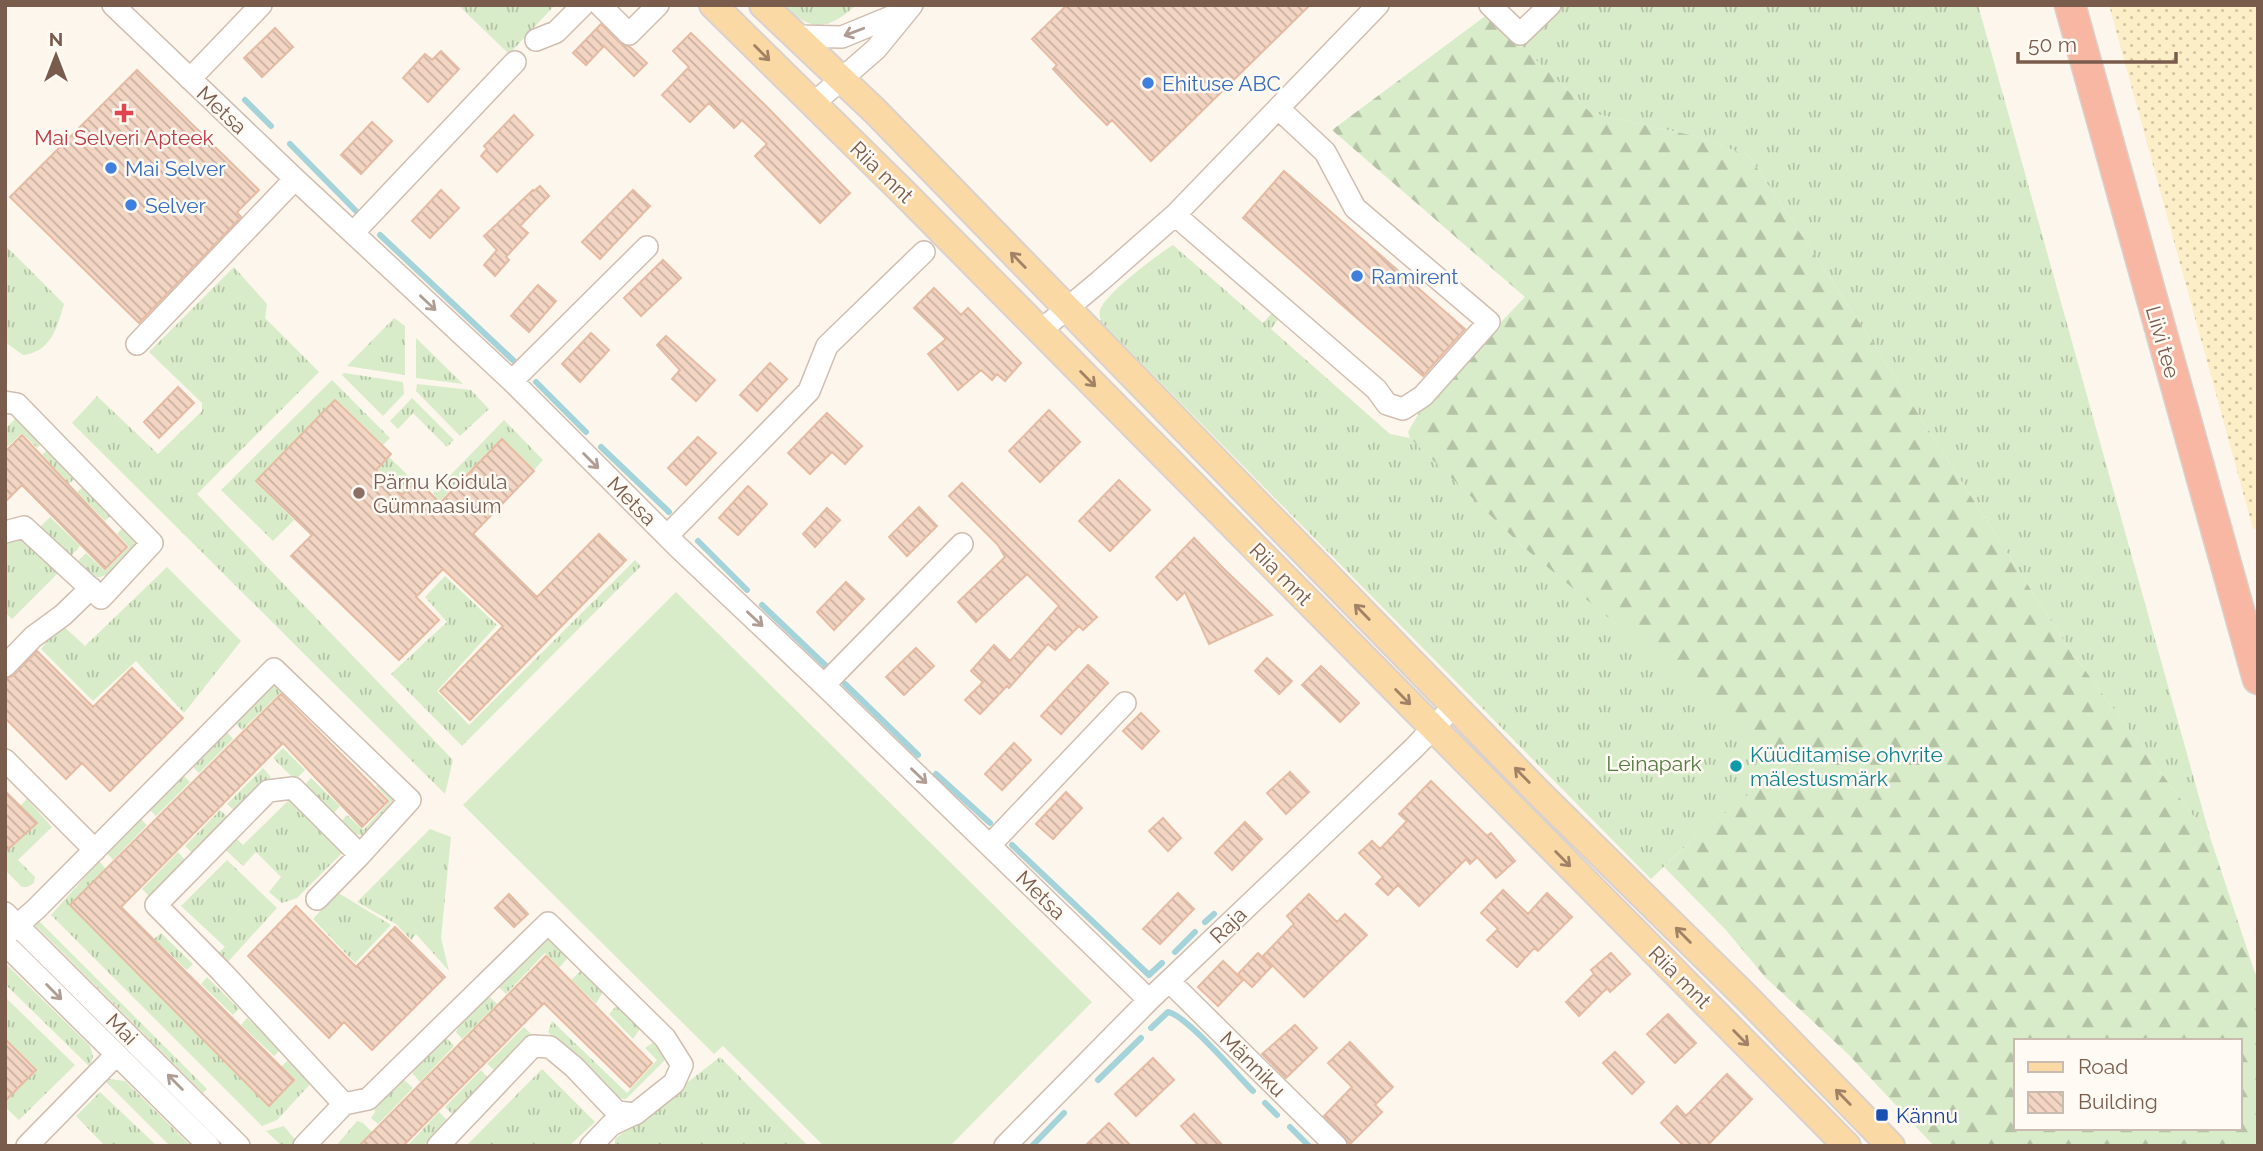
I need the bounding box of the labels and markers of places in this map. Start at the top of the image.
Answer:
place label: Ehituse ABC [1162,71,1281,96]
marker: Ehituse ABC [1140,75,1156,91]
marker: Mai Selveri Apteek [116,105,132,121]
place label: Mai Selveri Apteek [34,125,214,150]
place label: Mai Selver [125,156,226,181]
marker: Mai Selver [103,160,119,176]
place label: Selver [145,193,207,218]
marker: Selver [123,197,139,213]
place label: Ramirent [1371,264,1458,289]
marker: Ramirent [1349,268,1365,284]
place label: Pärnu Koidula Gümnaasium [373,469,507,518]
marker: Pärnu Koidula Gümnaasium [351,485,367,501]
place label: Küüditamise ohvrite mälestusmärk [1750,742,1943,791]
marker: Küüditamise ohvrite mälestusmärk [1728,758,1744,774]
place label: Kännu [1896,1103,1958,1128]
marker: Kännu [1874,1107,1890,1123]

